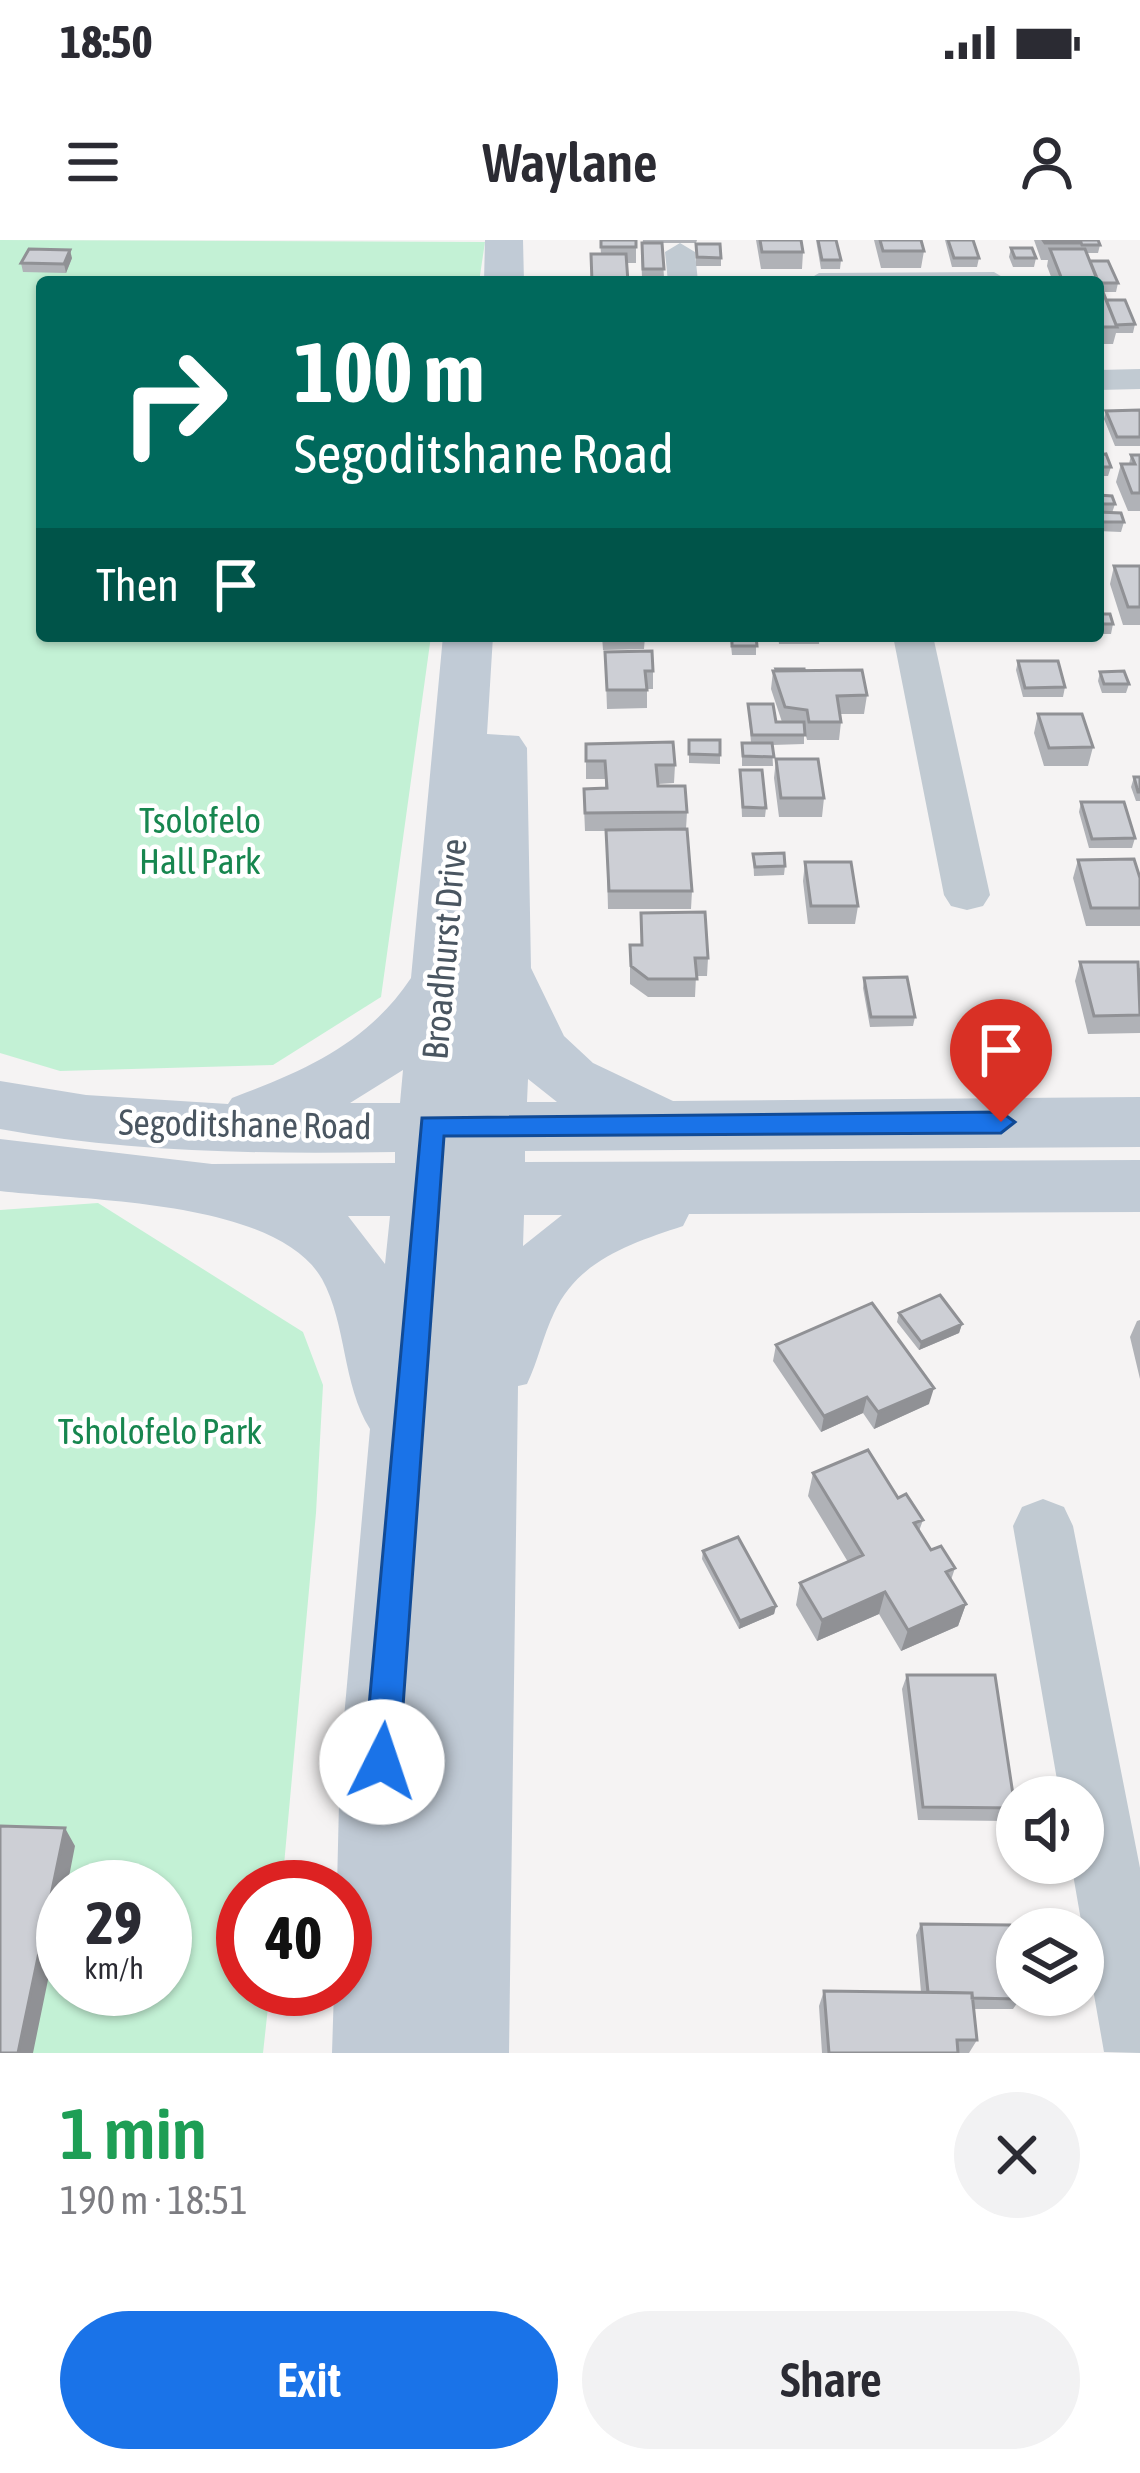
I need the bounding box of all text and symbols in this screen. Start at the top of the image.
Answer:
text: 18:50 [60,16,153,68]
icon: menu [60,129,126,195]
icon: person [1014,129,1080,195]
text: Waylane [482,132,658,193]
icon: right [96,324,252,480]
text: 100 m [294,324,484,420]
text: Segoditshane Road [294,423,674,484]
icon: arrive [203,552,269,618]
text: Then [96,559,179,611]
park label: Tsolofelo Hall Park [139,799,261,882]
street label: Broadhurst Drive [413,837,475,1061]
pin [950,999,1052,1122]
icon: arrive [968,1017,1034,1083]
street label: Segoditshane Road [118,1101,372,1147]
park label: Tsholofelo Park [58,1410,262,1452]
position arrow [319,1699,445,1825]
map controls [996,1776,1104,2016]
button: sound [996,1776,1104,1884]
speed limit sign: 40 [216,1860,372,2016]
text: 29 [86,1888,142,1957]
button: layers [996,1908,1104,2016]
text: km/h [84,1951,144,1985]
text: 1 min [60,2092,207,2174]
button: close [954,2092,1080,2218]
text: 190 m · 18:51 [60,2178,248,2222]
button: Exit [60,2311,558,2449]
button: Share [582,2311,1080,2449]

